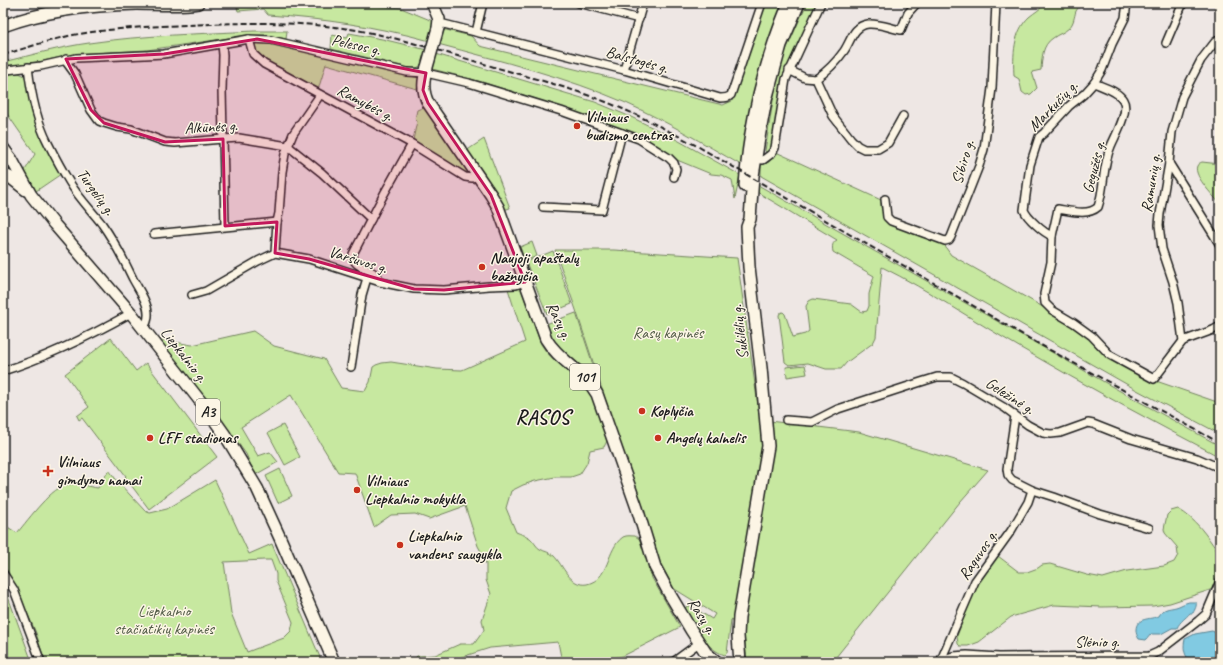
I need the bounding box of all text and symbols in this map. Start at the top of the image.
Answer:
street label: Pelesos g. [330,30,383,61]
street label: Balstogės g. [604,42,671,79]
street label: Markučių g. [1024,76,1083,136]
street label: Ramybės g. [334,80,397,126]
place label: Vilniaus budizmo centras [585,107,674,145]
street label: Alkūnės g. [184,116,239,138]
marker: Vilniaus budizmo centras [572,121,582,131]
street label: Sibiro g. [947,137,979,187]
street label: Gegužės g. [1078,138,1110,195]
street label: Ramunių g. [1136,151,1166,214]
street label: Turgelių g. [72,165,120,220]
street label: Varšuvos g. [326,242,391,279]
place label: Naujoji apaštalų bažnyčia [490,248,580,286]
marker: Naujoji apaštalų bažnyčia [477,262,487,272]
street label: Rasų g. [542,299,577,344]
street label: Sukilėlių g. [727,303,753,360]
street label: Liepkalnio g. [156,323,212,387]
park label: Rasų kapinės [633,323,705,343]
road number: 101 [570,364,600,390]
street label: Geležinė g. [982,373,1039,420]
road number: A3 [196,399,220,425]
place label: Koplyčia [650,401,694,421]
district label: RASOS [516,405,575,430]
marker: Koplyčia [637,406,647,416]
place label: LFF stadionas [158,428,240,448]
place label: Angelų kalnelis [666,428,748,448]
marker: LFF stadionas [145,433,155,443]
marker: Angelų kalnelis [653,433,663,443]
place label: Vilniaus gimdymo namai [57,452,143,490]
marker: Vilniaus gimdymo namai [42,465,54,477]
place label: Vilniaus Liepkalnio mokykla [365,471,467,509]
marker: Vilniaus Liepkalnio mokykla [352,485,362,495]
street label: Raguvos g. [954,525,1002,584]
place label: Liepkalnio vandens saugykla [408,526,503,564]
marker: Liepkalnio vandens saugykla [395,540,405,550]
street label: Rasų g. [683,594,721,639]
park label: Liepkalnio stačiatikių kapinės [114,601,215,639]
street label: Slėnio g. [1075,632,1120,652]

